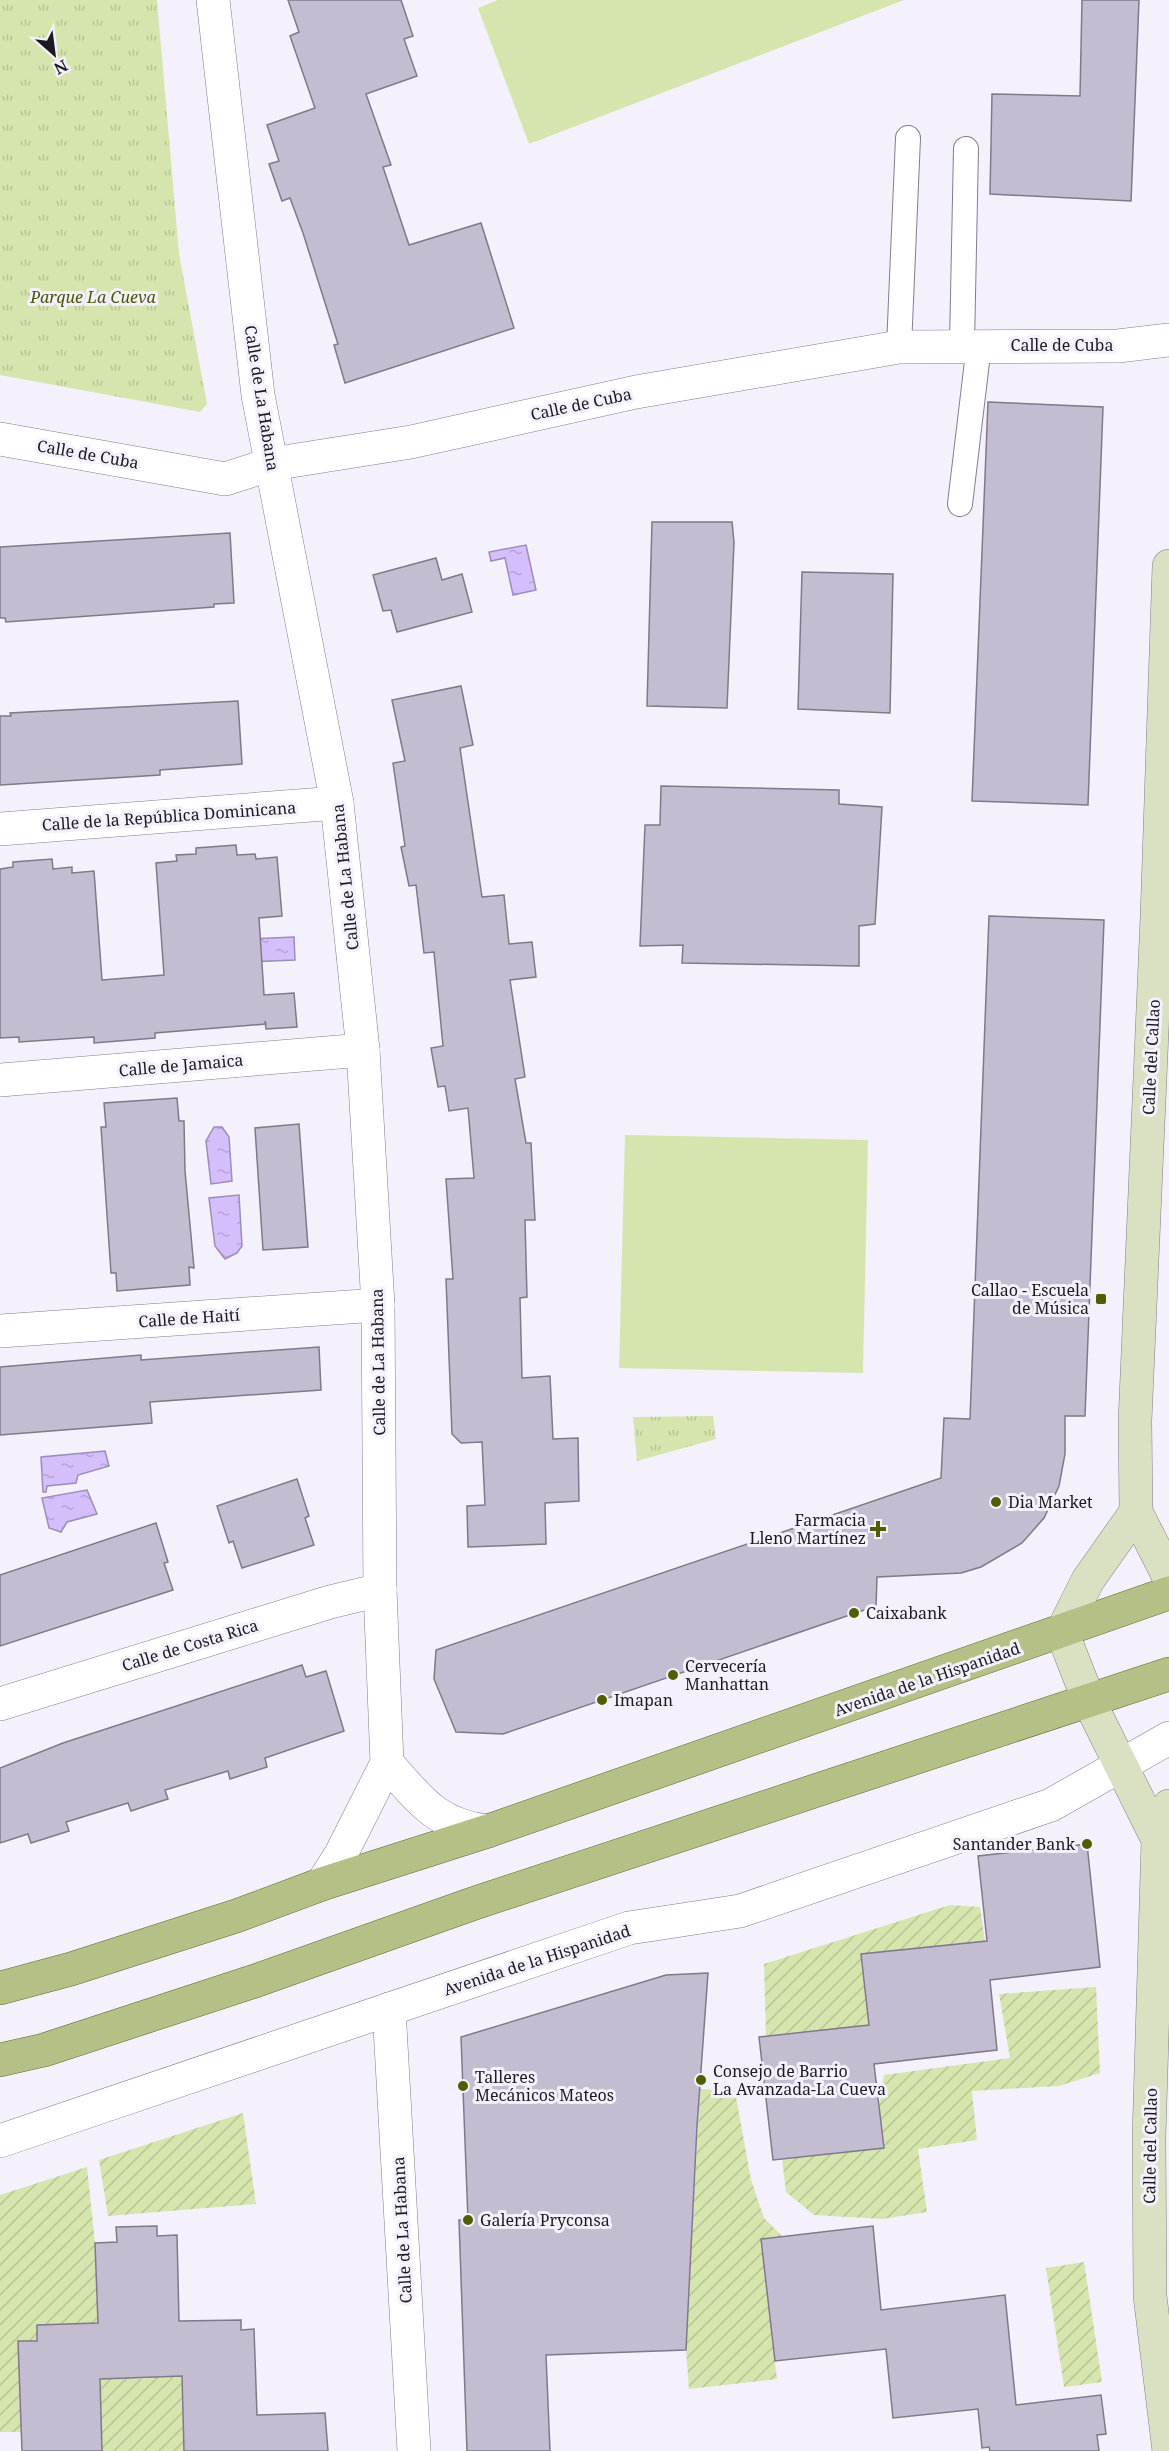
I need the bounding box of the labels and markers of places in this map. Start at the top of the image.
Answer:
place label: Callao - Escuela de Música [971,1279,1089,1319]
marker: Callao - Escuela de Música [1094,1292,1108,1306]
place label: Dia Market [1008,1491,1093,1513]
marker: Dia Market [989,1495,1003,1509]
place label: Farmacia Lleno Martínez [749,1509,866,1549]
marker: Farmacia Lleno Martínez [871,1522,885,1536]
place label: Caixabank [866,1602,947,1624]
marker: Caixabank [847,1606,861,1620]
place label: Cervecería Manhattan [685,1655,769,1695]
marker: Cervecería Manhattan [666,1668,680,1682]
place label: Imapan [614,1689,673,1711]
marker: Imapan [595,1693,609,1707]
place label: Santander Bank [953,1833,1076,1855]
marker: Santander Bank [1080,1837,1094,1851]
place label: Consejo de Barrio La Avanzada-La Cueva [713,2060,886,2100]
place label: Talleres Mecánicos Mateos [475,2066,614,2106]
marker: Consejo de Barrio La Avanzada-La Cueva [694,2073,708,2087]
marker: Talleres Mecánicos Mateos [456,2079,470,2093]
place label: Galería Pryconsa [480,2209,610,2231]
marker: Galería Pryconsa [461,2213,475,2227]

